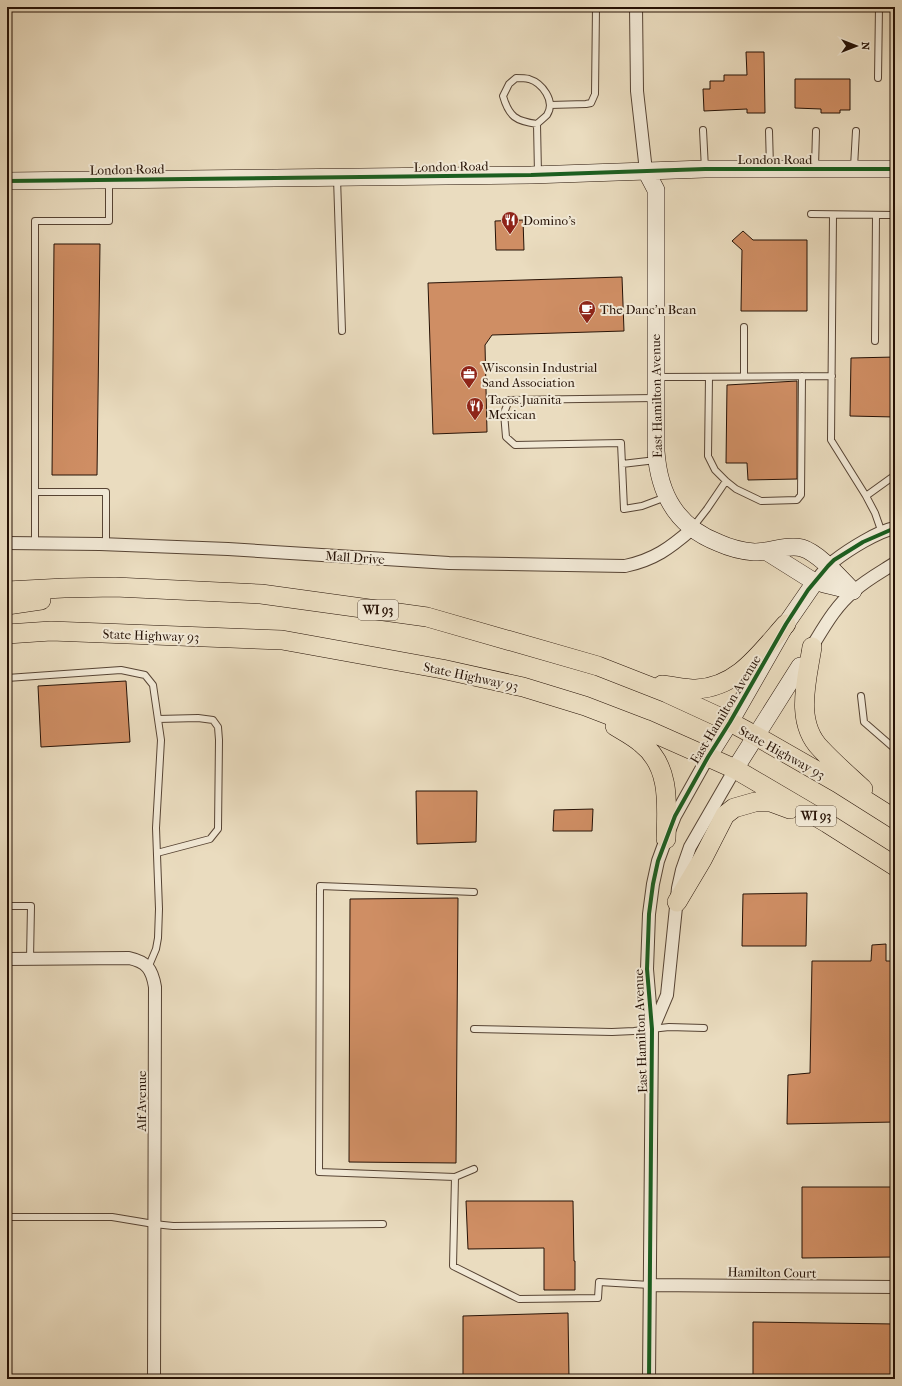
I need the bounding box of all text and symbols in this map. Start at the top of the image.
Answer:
north arrow [836,26,876,66]
text: N [859,42,872,51]
street label: London Road [738,152,813,167]
street label: London Road [414,158,489,175]
street label: London Road [90,161,165,178]
restaurant icon: Domino's [500,210,520,235]
place label: Domino's [523,213,576,228]
cafe icon: The Danc'n Bean [577,299,597,324]
place label: The Danc'n Bean [600,302,697,317]
street label: East Hamilton Avenue [648,333,665,458]
place label: Wisconsin Industrial Sand Association [481,360,598,390]
office icon: Wisconsin Industrial Sand Association [459,364,479,389]
place label: Tacos Juanita Mexican [488,392,563,422]
restaurant icon: Tacos Juanita Mexican [465,396,485,421]
street label: Mall Drive [325,548,386,567]
road number: WI 93 [358,600,398,620]
street label: State Highway 93 [103,626,199,645]
street label: East Hamilton Avenue [687,652,764,766]
street label: State Highway 93 [422,659,520,694]
street label: State Highway 93 [736,722,828,782]
road number: WI 93 [796,806,836,826]
street label: East Hamilton Avenue [631,968,650,1093]
street label: Alf Avenue [134,1070,149,1133]
street label: Hamilton Court [727,1264,817,1281]

